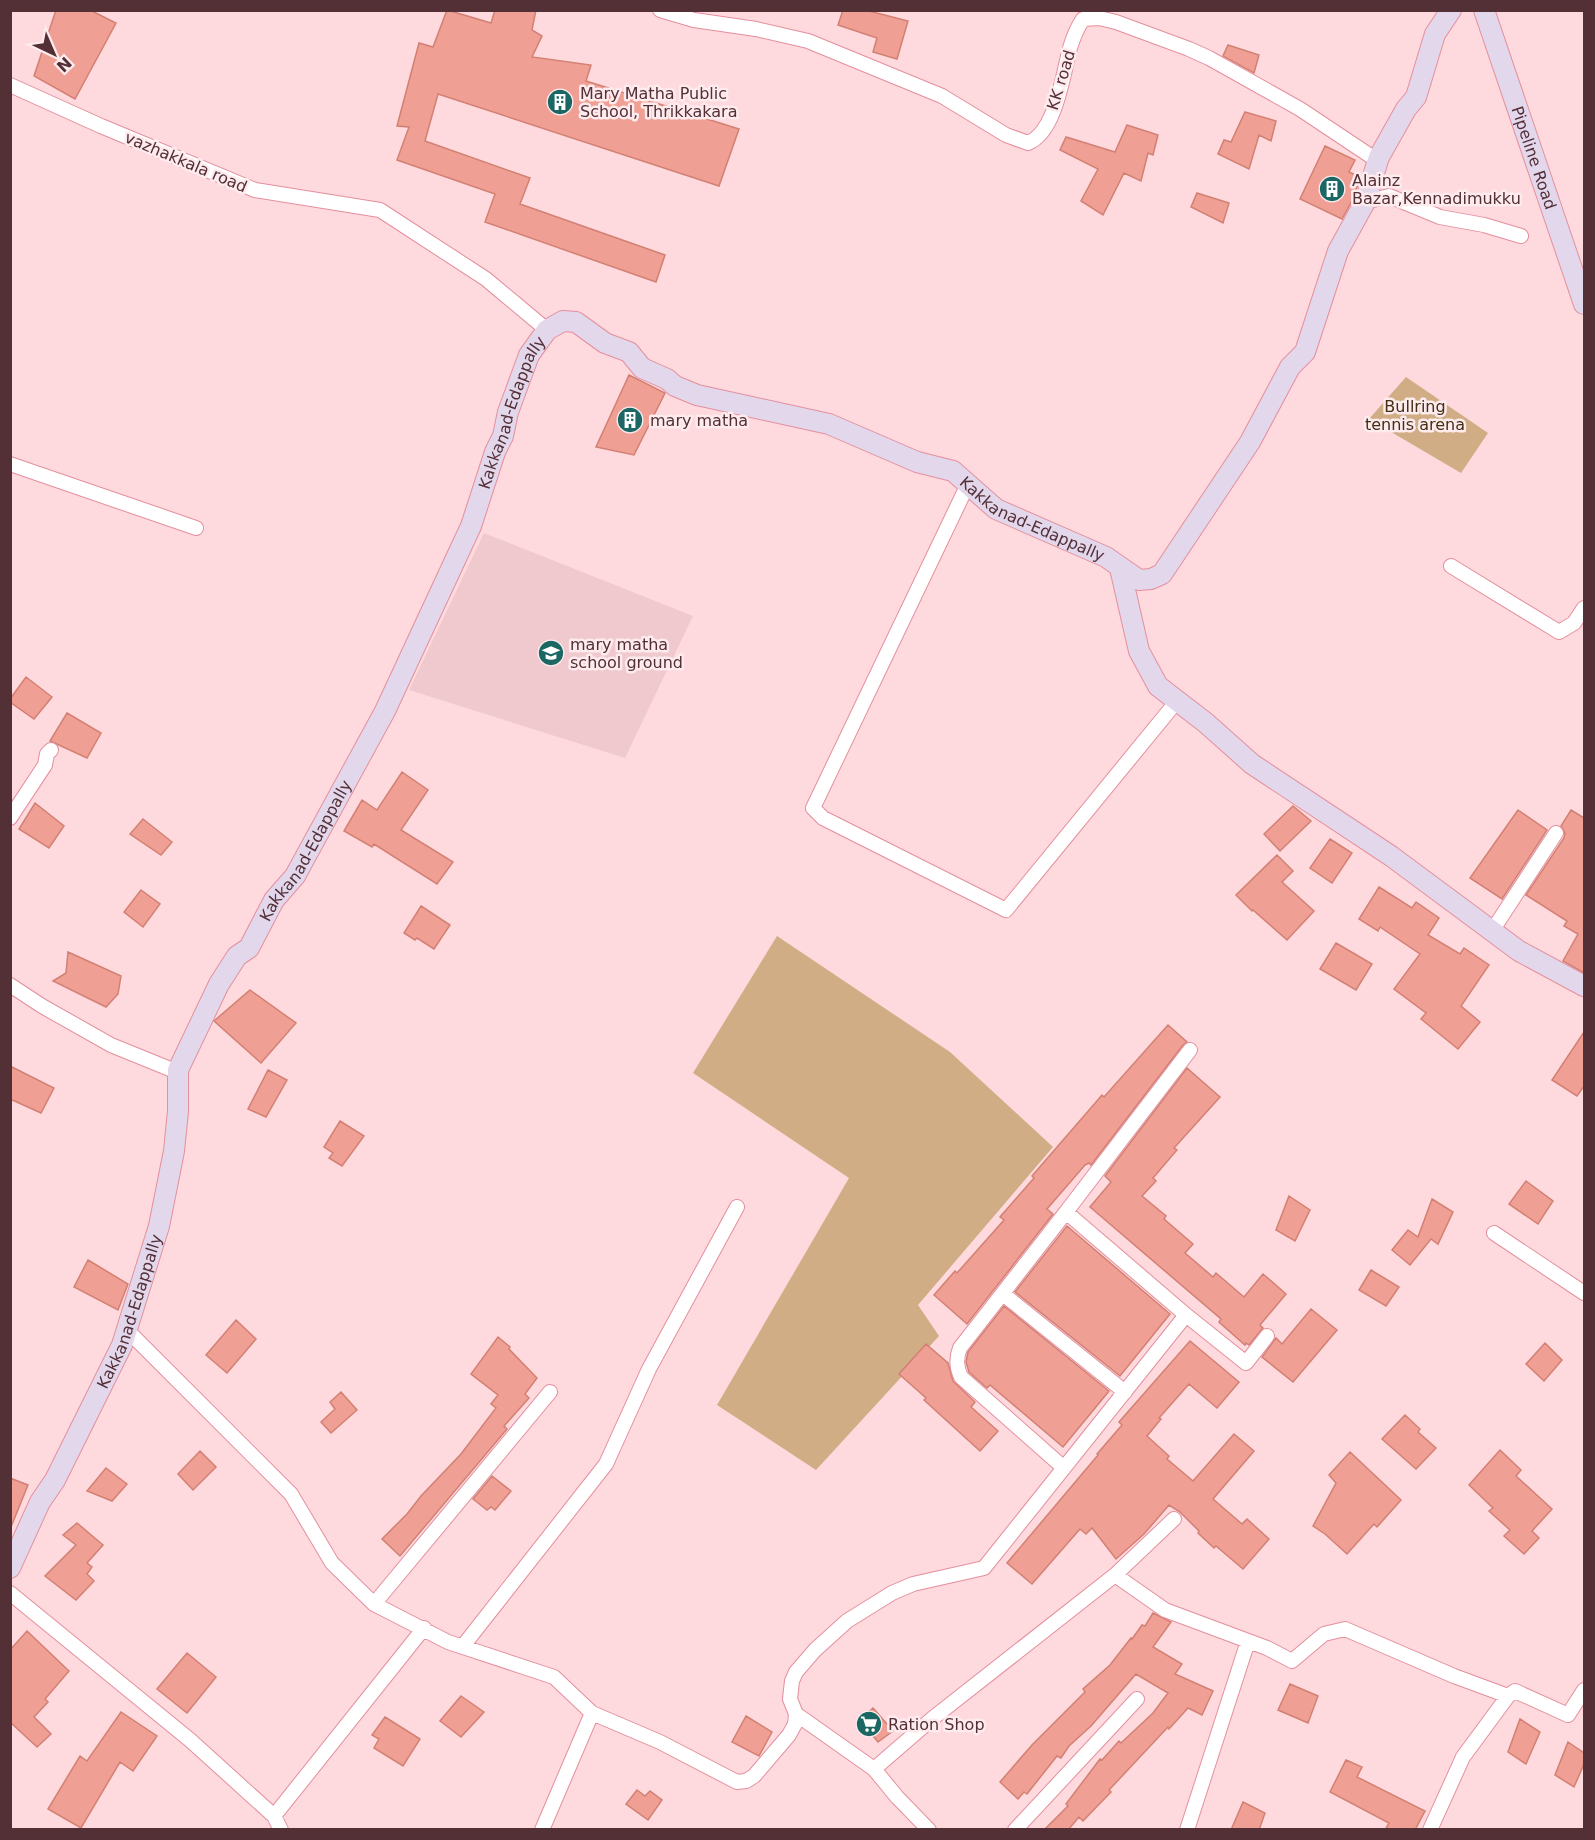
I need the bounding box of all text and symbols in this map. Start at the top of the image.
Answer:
north arrow [24,24,84,84]
street label: KK road [1043,48,1079,112]
text: N [53,53,75,76]
place label: Mary Matha Public School, Thrikkakara [580,84,737,121]
building icon: Mary Matha Public School, Thrikkakara [545,87,575,117]
street label: Pipeline Road [1508,104,1561,212]
street label: vazhakkala road [122,128,250,196]
place label: Alainz Bazar,Kennadimukku [1352,171,1521,208]
building icon: Alainz Bazar,Kennadimukku [1317,174,1347,204]
street label: Kakkanad-Edappally [474,332,549,491]
park label: Bullring tennis arena [1365,397,1465,434]
building icon: mary matha [615,405,645,435]
place label: mary matha [650,411,748,430]
street label: Kakkanad-Edappally [956,472,1108,565]
place label: mary matha school ground [570,635,683,672]
school or university icon: mary matha school ground [536,638,566,668]
street label: Kakkanad-Edappally [255,777,355,924]
street label: Kakkanad-Edappally [93,1232,165,1391]
supermarket icon: Ration Shop [854,1709,884,1739]
place label: Ration Shop [888,1715,985,1734]

